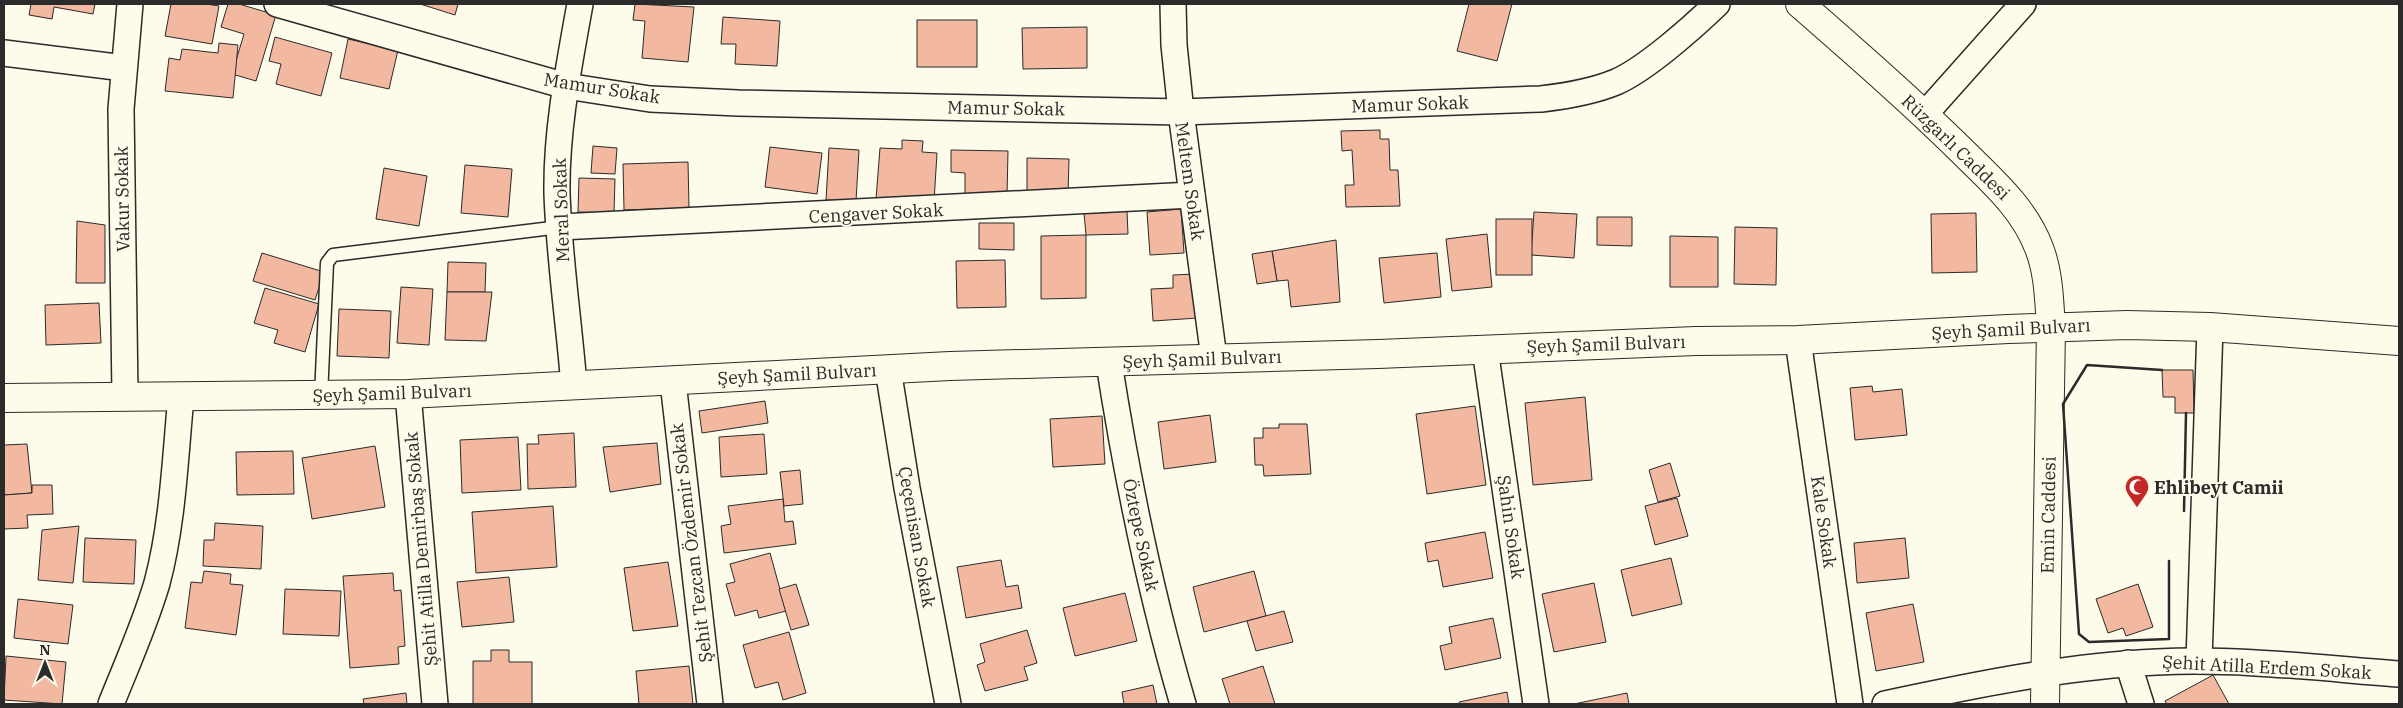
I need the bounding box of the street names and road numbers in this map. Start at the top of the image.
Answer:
street label: Mamur Sokak [542,67,662,109]
street label: Rüzgarlı Caddesi [1897,89,2015,205]
street label: Mamur Sokak [1351,90,1470,118]
street label: Mamur Sokak [947,95,1065,121]
street label: Meltem Sokak [1170,120,1210,242]
street label: Vakur Sokak [110,145,134,252]
street label: Meral Sokak [548,157,574,263]
street label: Cengaver Sokak [808,198,944,228]
street label: Şeyh Şamil Bulvarı [1931,313,2091,345]
street label: Şeyh Şamil Bulvarı [1526,330,1686,358]
street label: Şeyh Şamil Bulvarı [1122,345,1282,373]
street label: Şeyh Şamil Bulvarı [717,358,877,390]
street label: Şeyh Şamil Bulvarı [312,379,472,407]
street label: Şehit Tezcan Özdemir Sokak [665,422,717,664]
street label: Şehit Atilla Demirbaş Sokak [399,430,443,667]
street label: Emin Caddesi [2035,456,2061,574]
street label: Çeçenisan Sokak [893,465,941,610]
street label: Şahin Sokak [1492,474,1530,581]
street label: Kale Sokak [1806,474,1842,570]
street label: Öztepe Sokak [1118,477,1164,594]
street label: Şehit Atilla Erdem Sokak [2162,650,2373,684]

